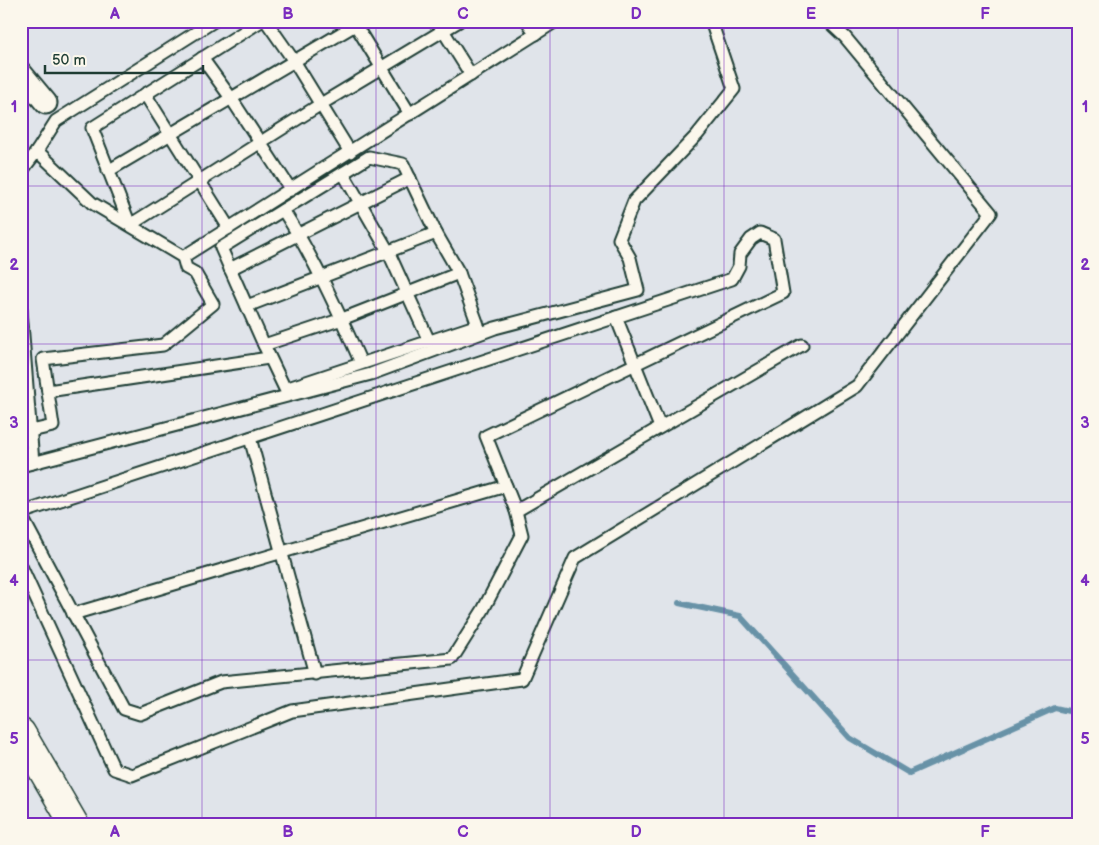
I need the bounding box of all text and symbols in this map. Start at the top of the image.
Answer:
text: A [109,5,120,24]
text: B [282,5,294,24]
text: C [457,5,469,24]
text: D [630,5,642,24]
text: E [806,5,816,24]
text: F [980,5,990,24]
scale bar [45,42,202,74]
text: 50 m [52,51,86,70]
text: 1 [11,98,17,117]
text: 1 [1082,98,1088,117]
text: 2 [9,256,19,275]
text: 2 [1080,256,1090,275]
text: 3 [9,414,19,433]
text: 3 [1080,414,1090,433]
text: 4 [9,572,19,591]
text: 4 [1080,572,1090,591]
text: 5 [9,730,19,749]
text: 5 [1080,730,1090,749]
text: A [109,823,120,842]
text: B [282,823,294,842]
text: C [457,823,469,842]
text: D [630,823,642,842]
text: E [806,823,816,842]
text: F [980,823,990,842]

